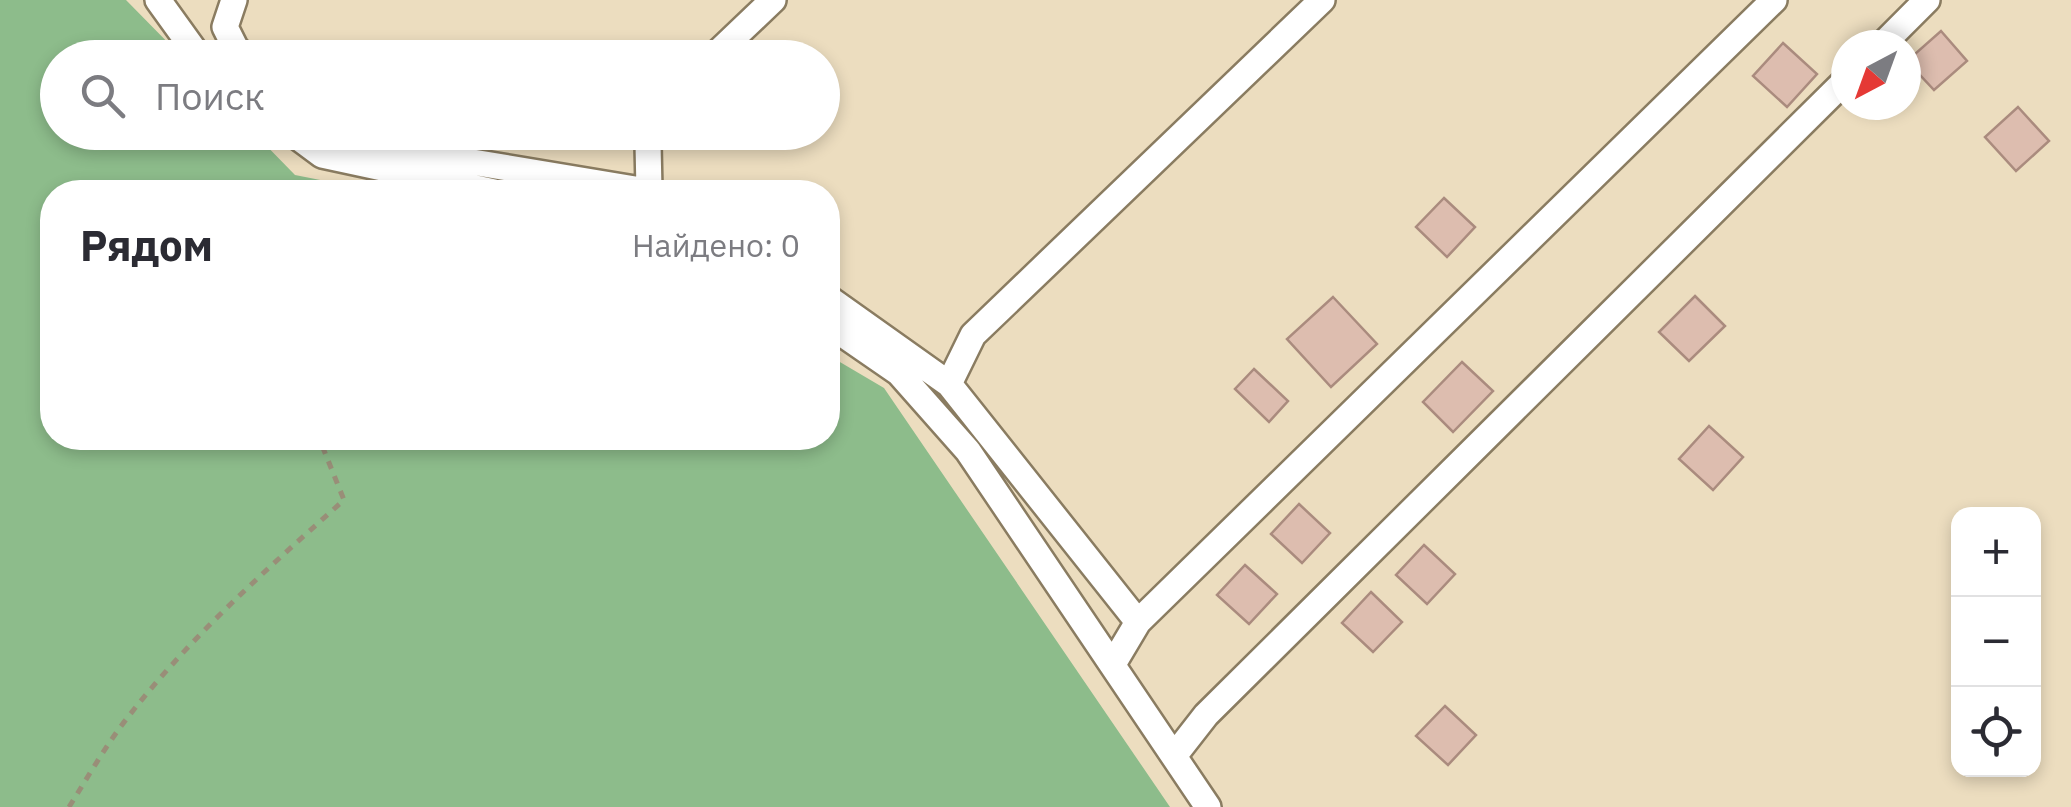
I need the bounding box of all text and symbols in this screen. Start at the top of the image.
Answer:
north arrow [1831,30,1921,120]
search box [40,40,840,150]
icon: search [75,68,130,123]
text: Поиск [155,71,265,120]
text: Рядом [80,218,213,273]
text: Найдено: 0 [632,224,800,266]
map controls [1951,507,2041,777]
button: + [1951,507,2041,597]
button: − [1951,597,2041,687]
button: locate [1951,687,2041,777]

